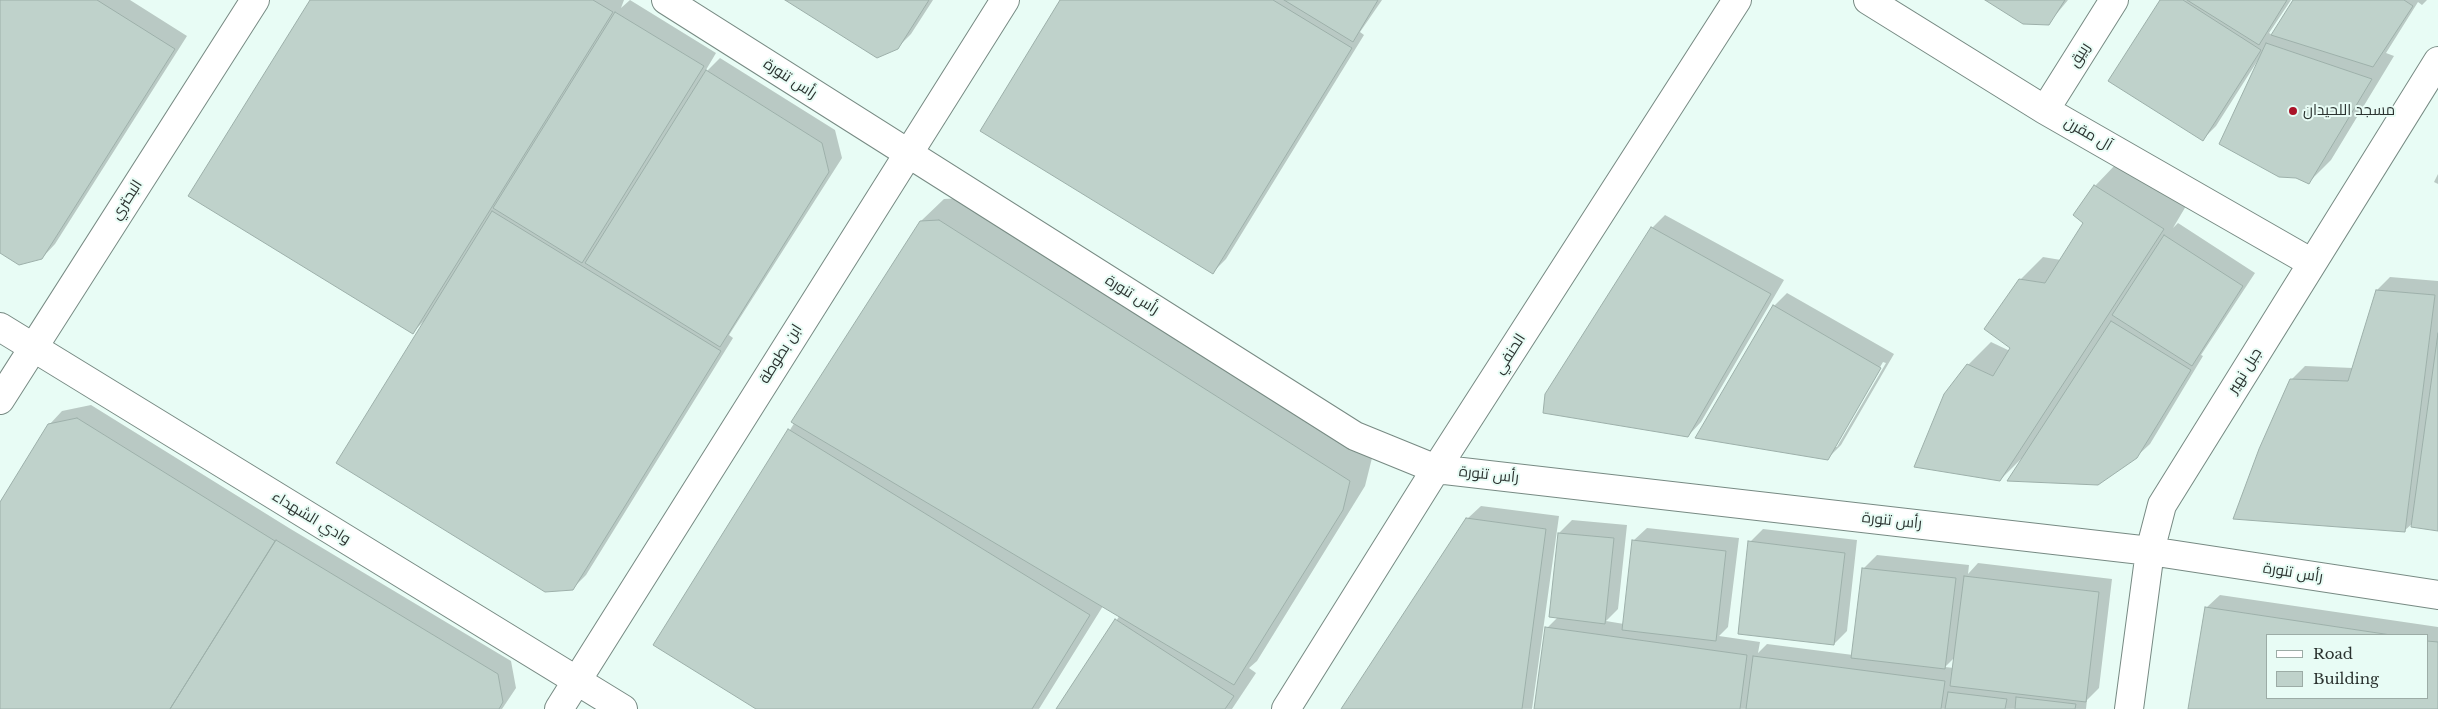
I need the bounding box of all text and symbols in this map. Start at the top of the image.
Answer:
street label: ربيق [2066,39,2094,71]
street label: رأس تنورة [760,55,820,103]
place label: مسجد اللحيدان [2303,102,2395,120]
marker: مسجد اللحيدان [2287,105,2299,117]
street label: آل مقرن [2061,113,2115,155]
street label: البحتري [107,177,147,223]
street label: رأس تنورة [1102,271,1162,319]
street label: ابن بطوطة [756,321,806,387]
street label: الحنفي [1490,330,1530,378]
street label: جبل نهير [2224,345,2266,397]
street label: رأس تنورة [1458,463,1520,487]
street label: وادي الشهداء [268,488,354,548]
street label: رأس تنورة [1861,509,1923,533]
street label: رأس تنورة [2262,559,2324,587]
legend [2266,634,2428,699]
text: Road [2313,644,2353,663]
text: Building [2313,669,2379,688]

